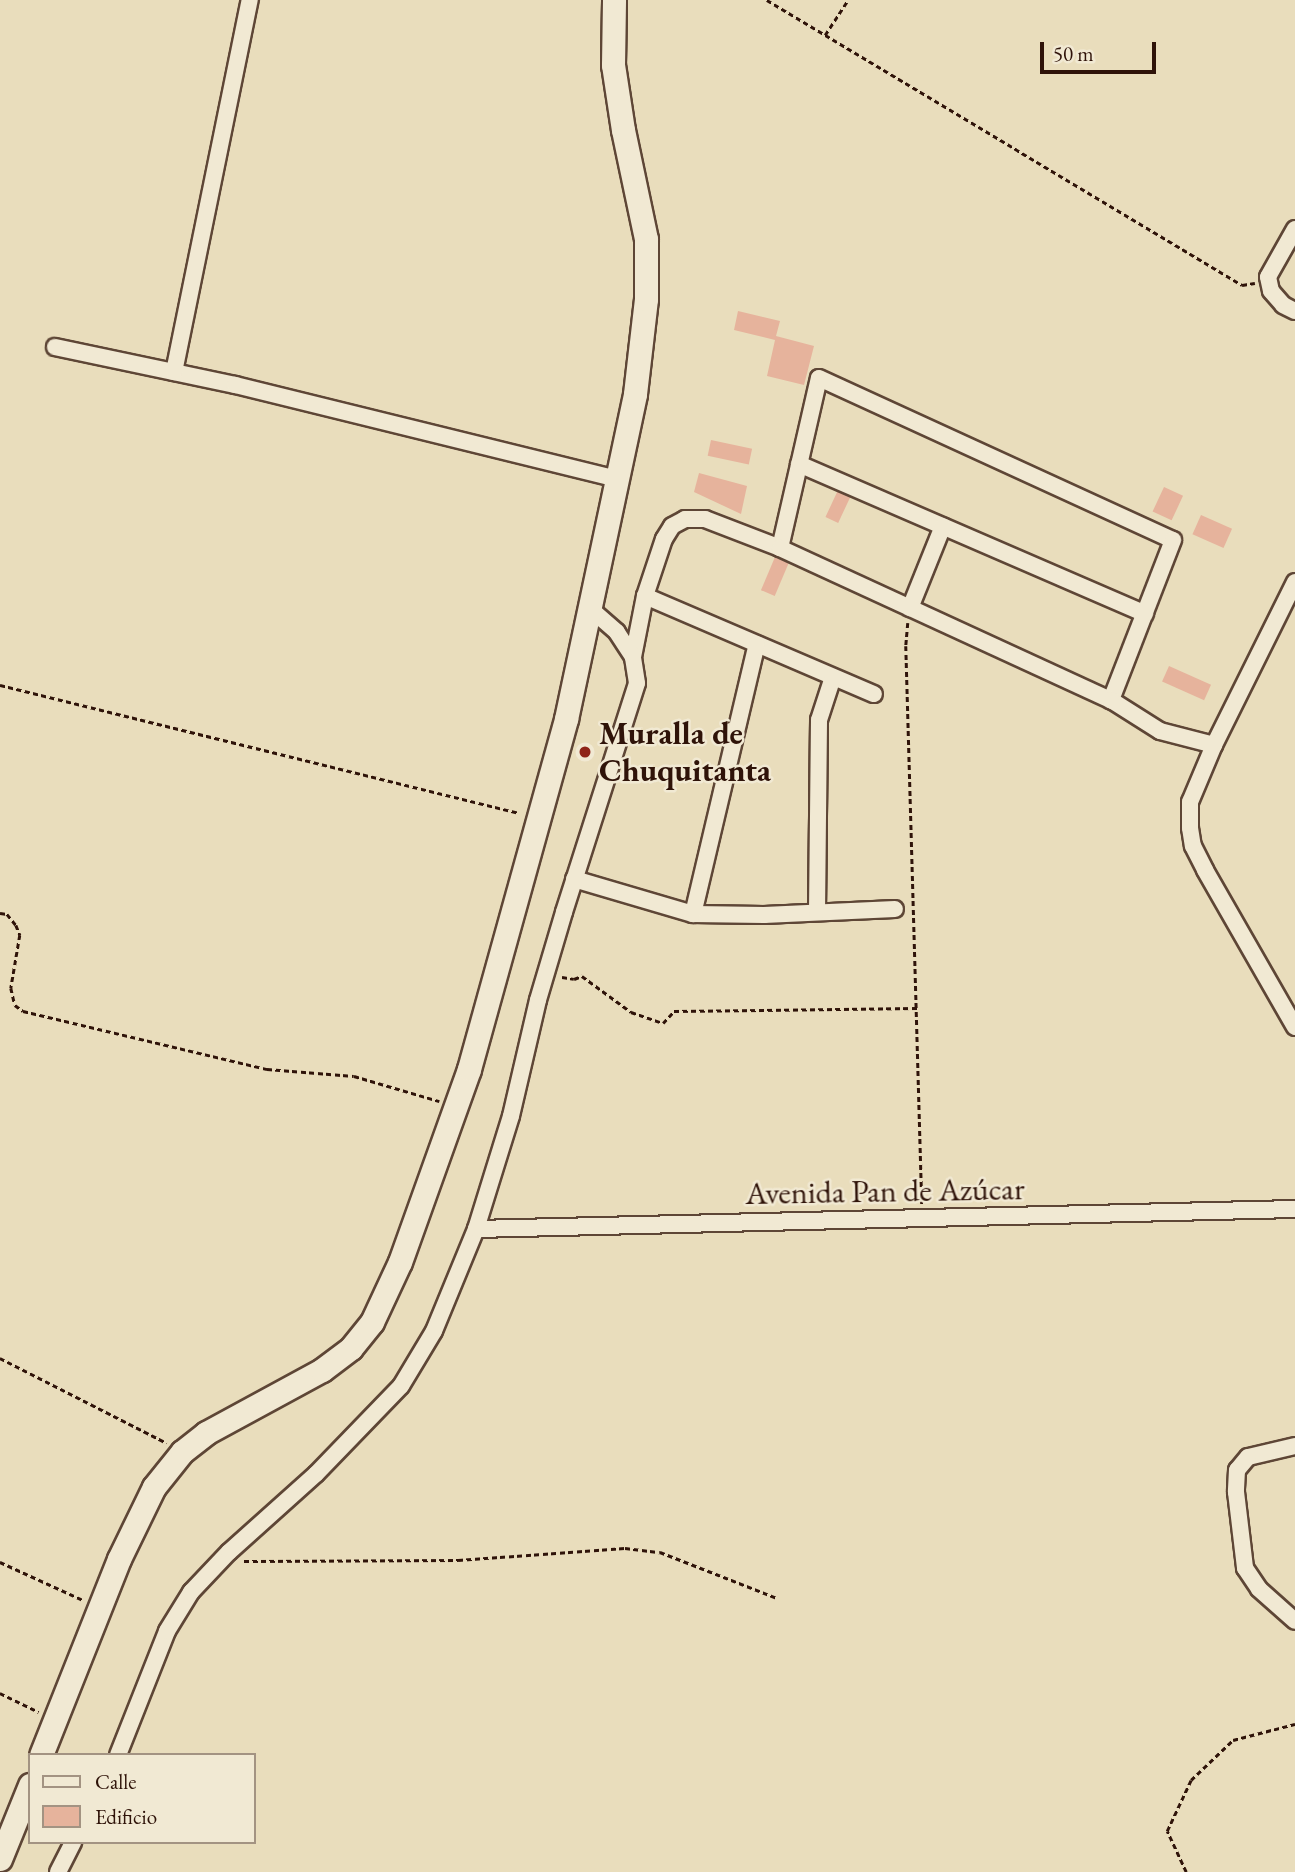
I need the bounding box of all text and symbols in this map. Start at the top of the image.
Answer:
scale bar [1043,28,1158,72]
text: 50 m [1053,40,1094,67]
place label: Muralla de Chuquitanta [599,715,771,790]
marker: Muralla de Chuquitanta [577,744,593,760]
street label: Avenida Pan de Azúcar [745,1169,1025,1213]
legend [28,1753,256,1844]
text: Calle [95,1768,137,1795]
text: Edificio [95,1803,157,1830]

